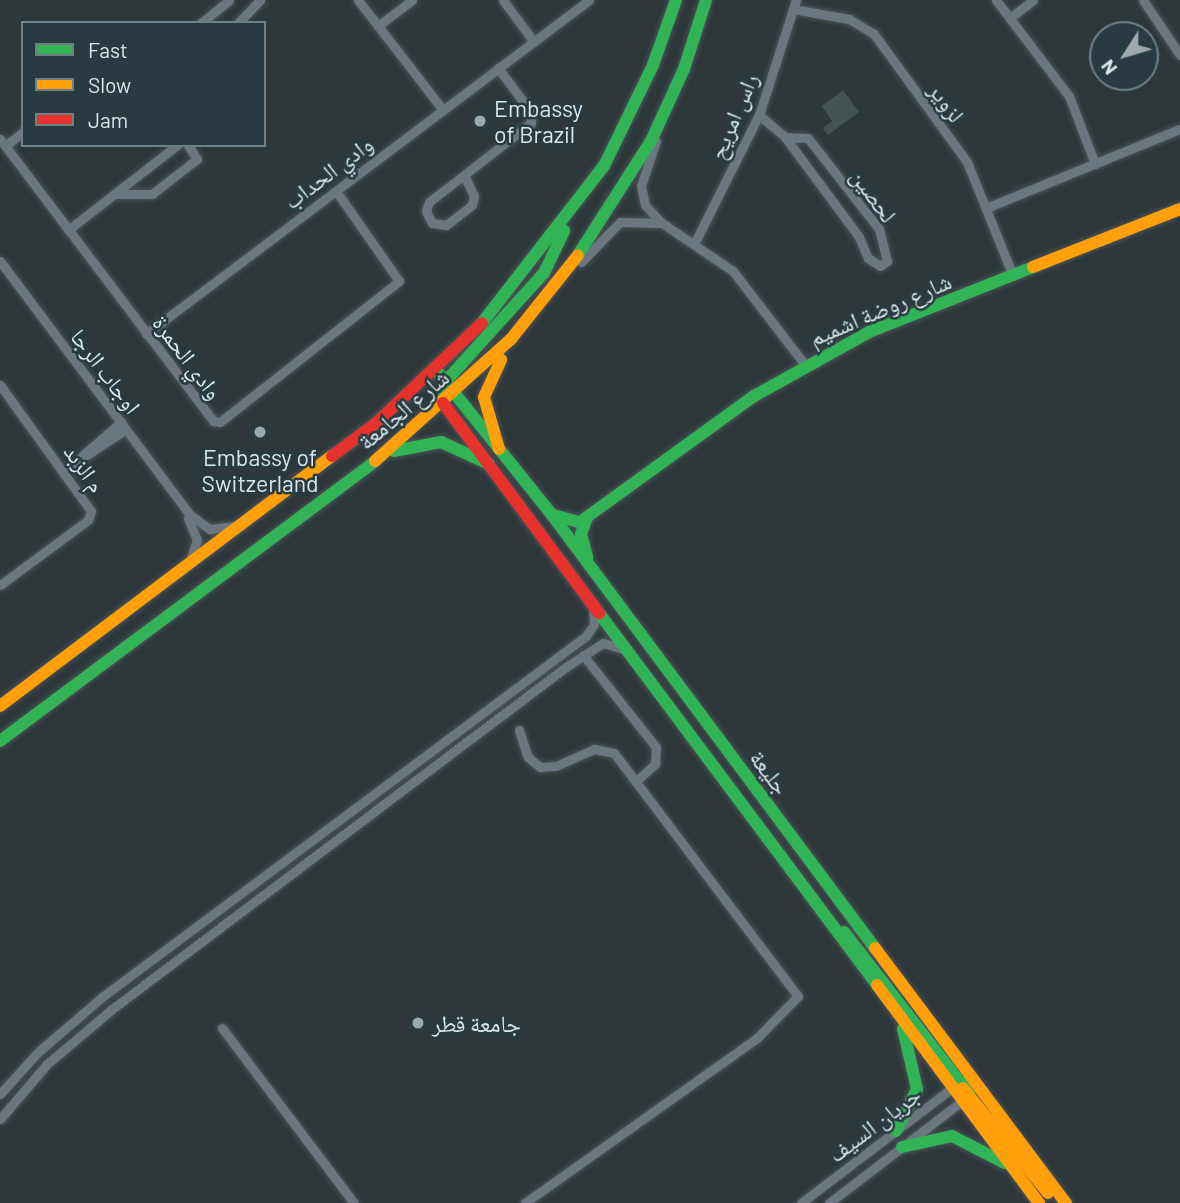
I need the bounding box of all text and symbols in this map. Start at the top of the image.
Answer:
legend [21,21,266,147]
north arrow [1089,21,1159,91]
text: Fast [88,37,128,62]
text: N [1095,56,1121,80]
street label: راس امريح [703,69,763,163]
text: Slow [88,72,131,97]
street label: لزوير [923,77,971,127]
place label: Embassy of Brazil [494,94,583,148]
text: Jam [88,107,128,132]
marker: Embassy of Brazil [472,113,488,129]
street label: وادي الحداب [278,130,378,214]
street label: لحصين [845,163,903,227]
street label: شارع روضة اشميم [805,267,955,351]
street label: وادي الحمرة [147,309,229,405]
street label: اوجاب الرجا [65,323,147,419]
street label: شارع الجامعة [352,363,454,455]
marker: Embassy of Switzerland [252,424,268,440]
street label: م الزبد [59,438,111,498]
place label: Embassy of Switzerland [202,443,318,497]
street label: جليعة [744,744,796,800]
place label: جامعة قطر [432,1009,521,1037]
marker: جامعة قطر [410,1015,426,1031]
street label: جريان السيف [822,1080,926,1168]

